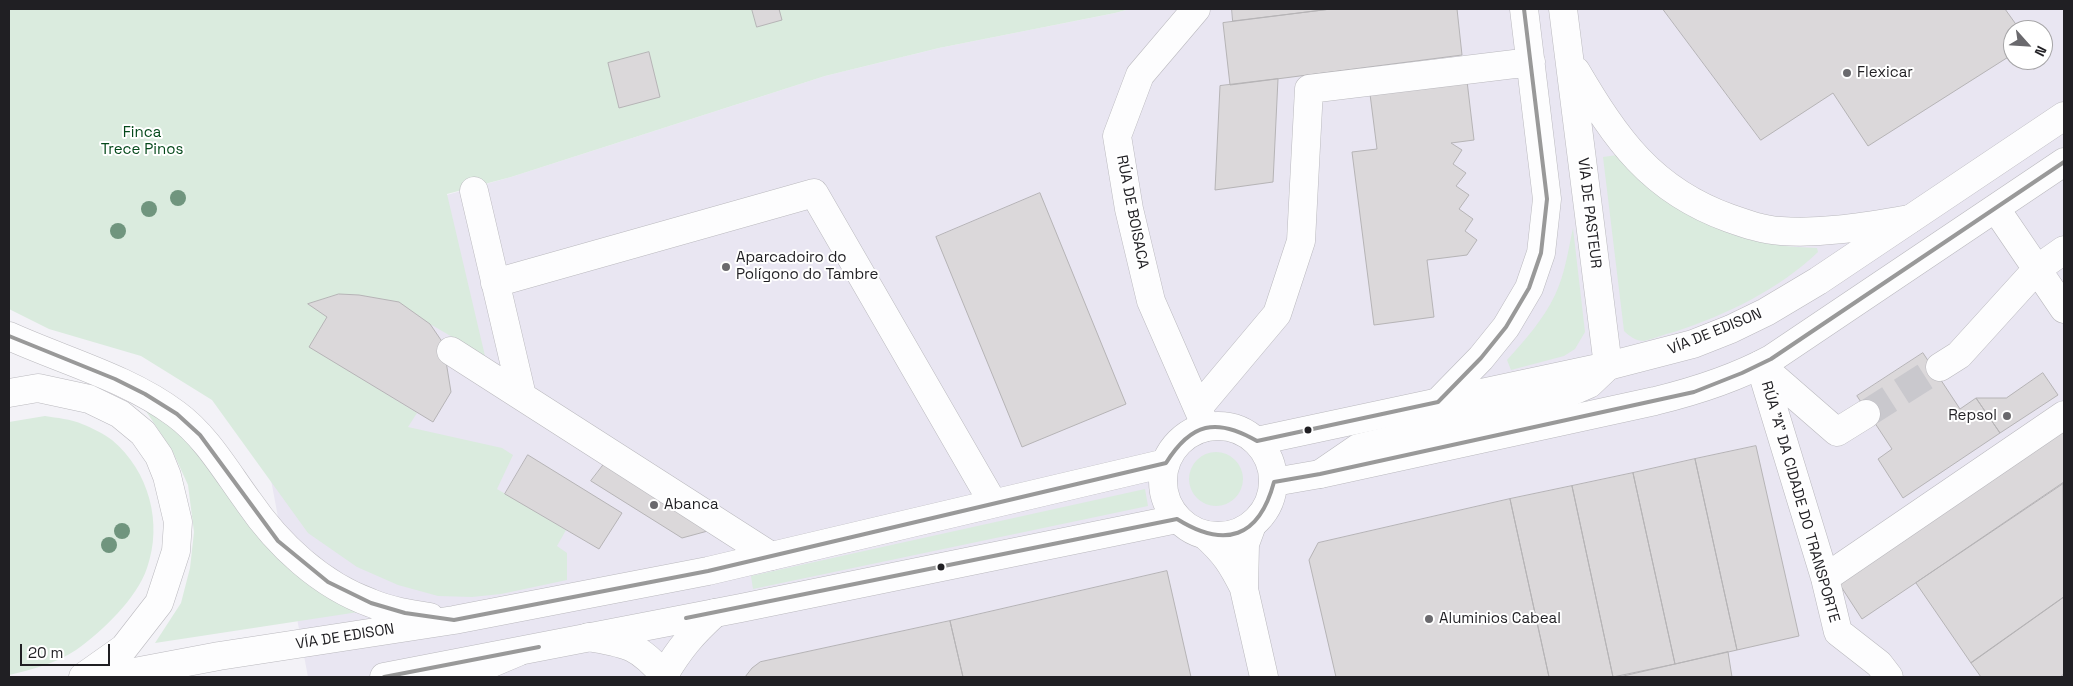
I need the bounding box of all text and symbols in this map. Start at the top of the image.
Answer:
north arrow [2003,20,2053,70]
text: N [2030,43,2051,59]
place label: Flexicar [1857,64,1913,82]
marker: Flexicar [1841,67,1853,79]
park label: Finca Trece Pinos [101,124,183,159]
street label: RÚA DE BOISACA [1112,153,1152,271]
street label: VÍA DE PASTEUR [1573,157,1605,269]
place label: Aparcadoiro do Polígono do Tambre [736,249,878,284]
marker: Aparcadoiro do Polígono do Tambre [720,261,732,273]
street label: VÍA DE EDISON [1665,305,1765,359]
street label: RÚA "A" DA CIDADE DO TRANSPORTE [1757,379,1843,625]
place label: Repsol [1948,407,1997,425]
marker: Repsol [2001,410,2013,422]
unlabelled marker [1303,425,1313,435]
place label: Abanca [664,496,719,514]
marker: Abanca [648,499,660,511]
unlabelled marker [936,562,946,572]
place label: Aluminios Cabeal [1439,610,1561,628]
marker: Aluminios Cabeal [1423,613,1435,625]
street label: VÍA DE EDISON [294,620,396,654]
scale bar [22,634,112,666]
text: 20 m [28,643,63,662]

